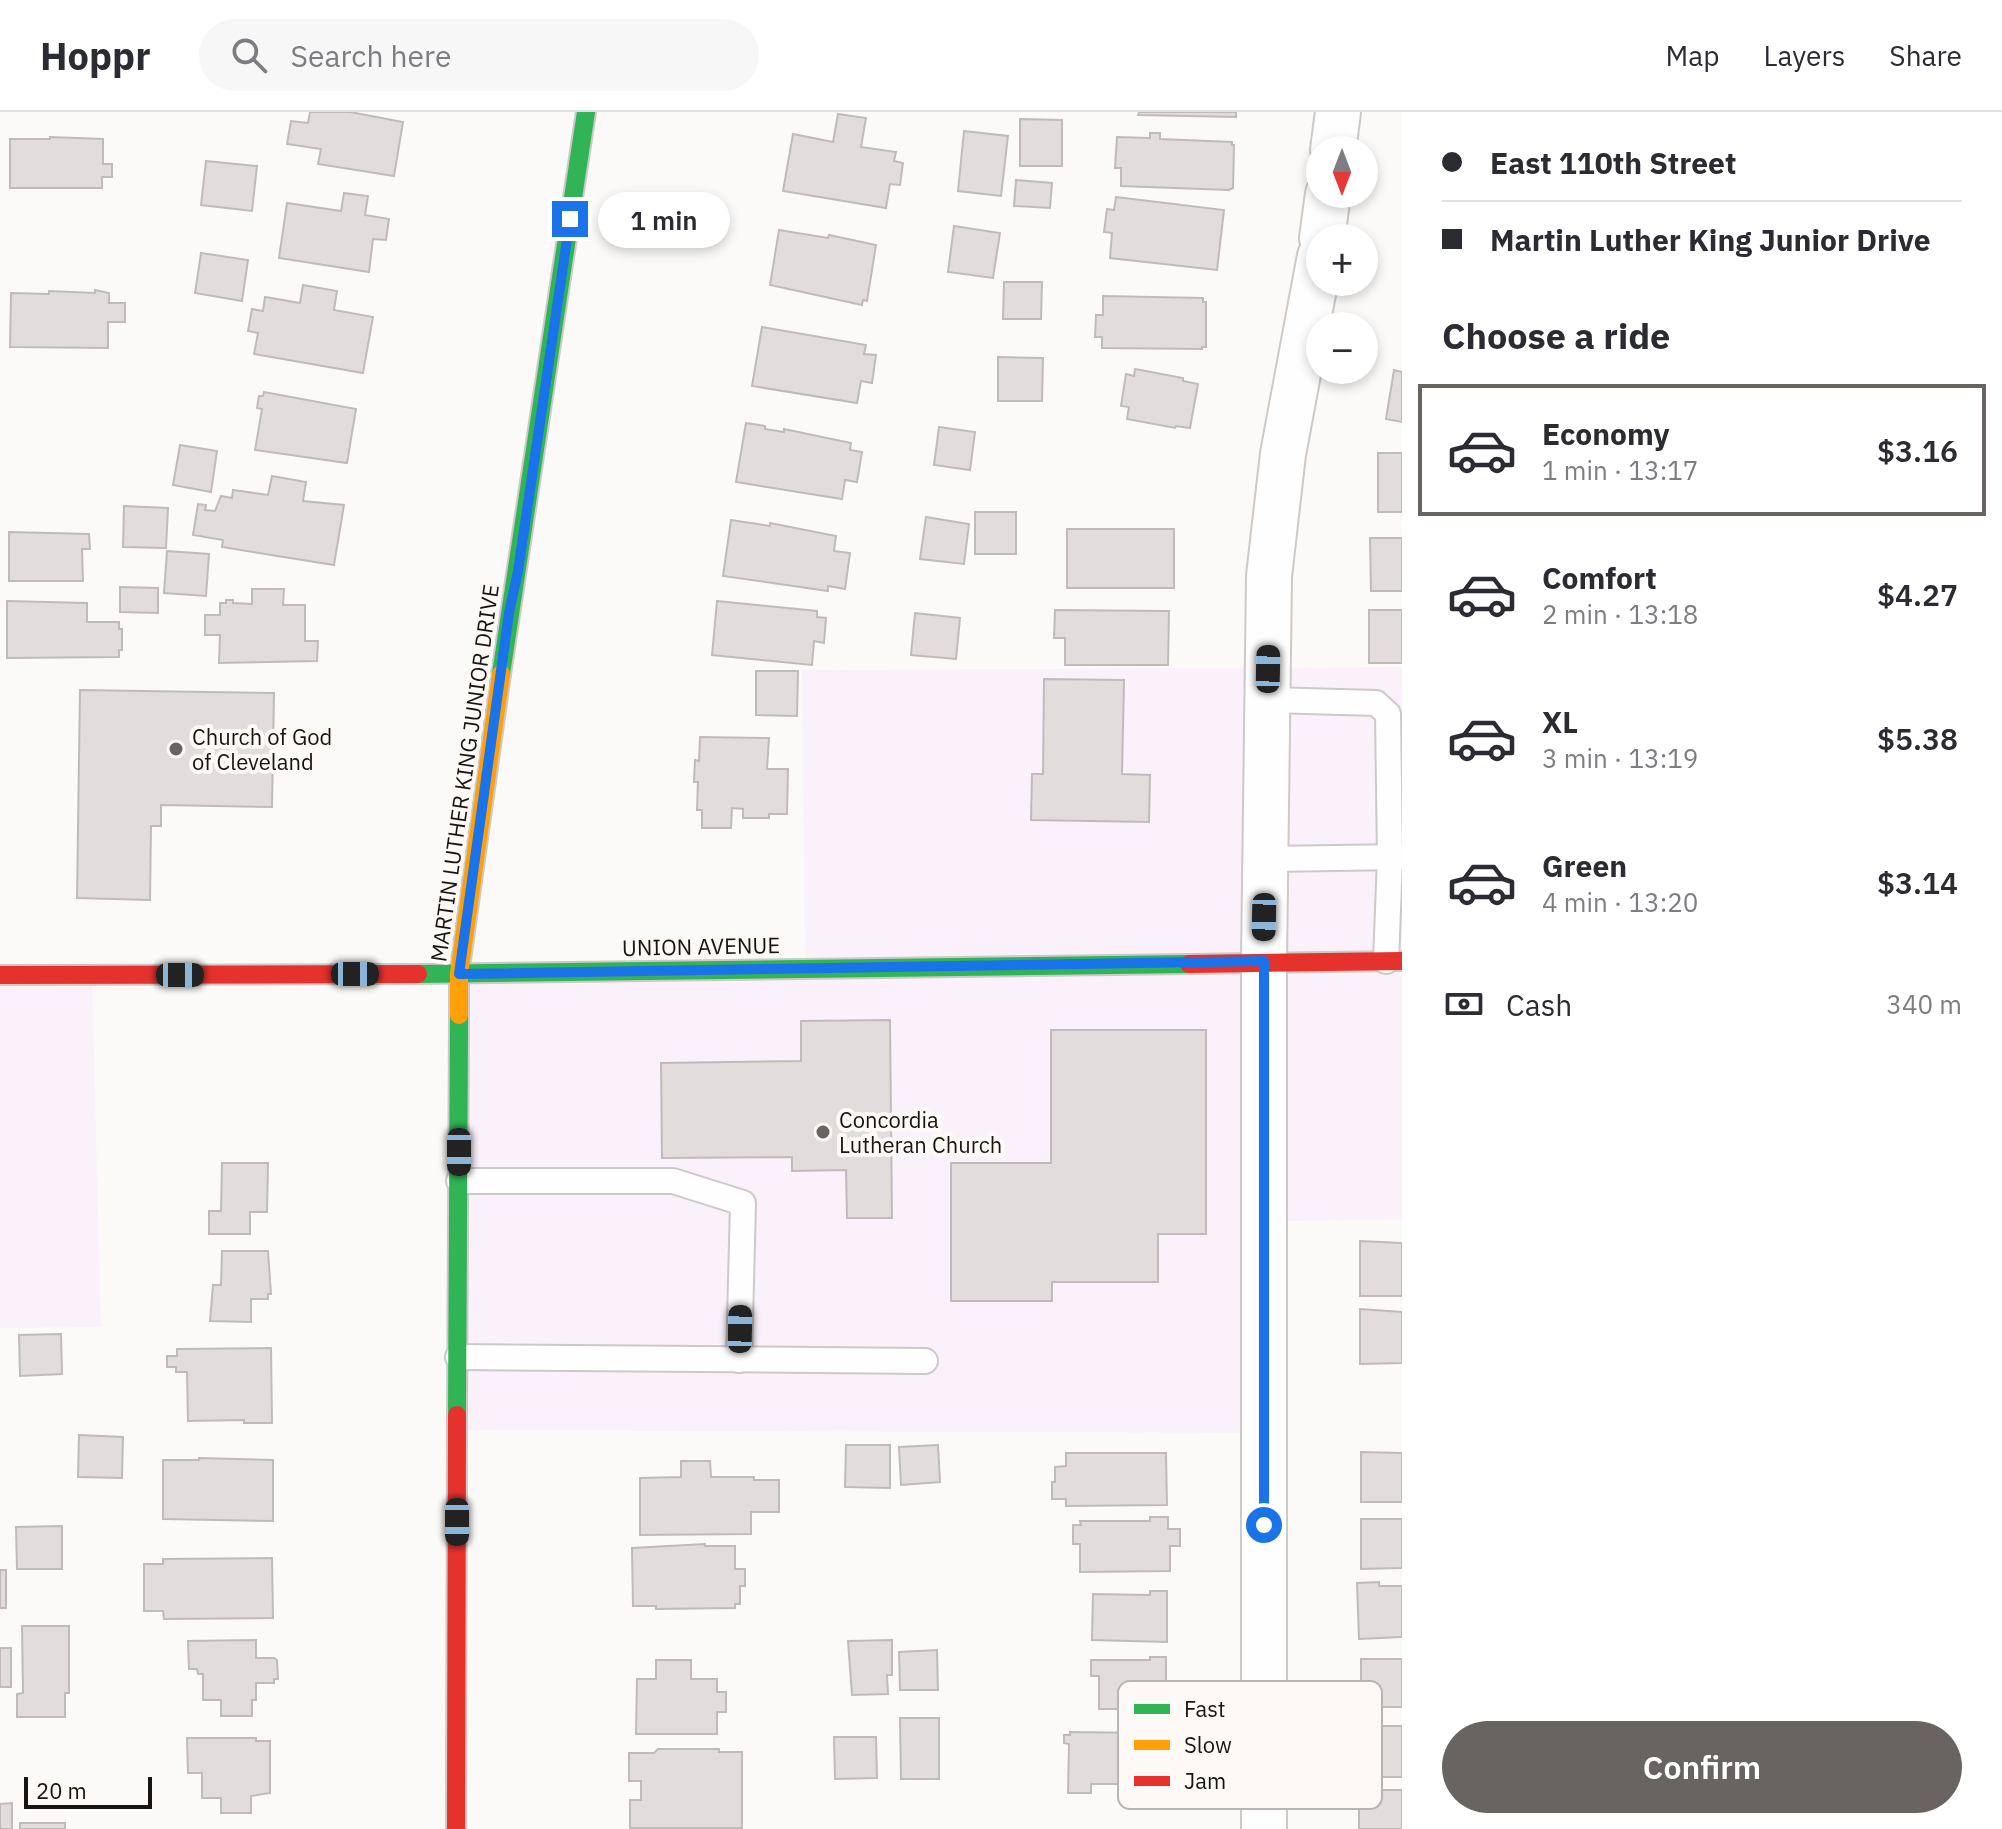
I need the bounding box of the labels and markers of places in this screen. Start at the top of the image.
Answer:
place label: Church of God of Cleveland [192,722,332,776]
marker: Church of God of Cleveland [167,740,185,758]
place label: Concordia Lutheran Church [839,1105,1002,1159]
marker: Concordia Lutheran Church [814,1123,832,1141]

